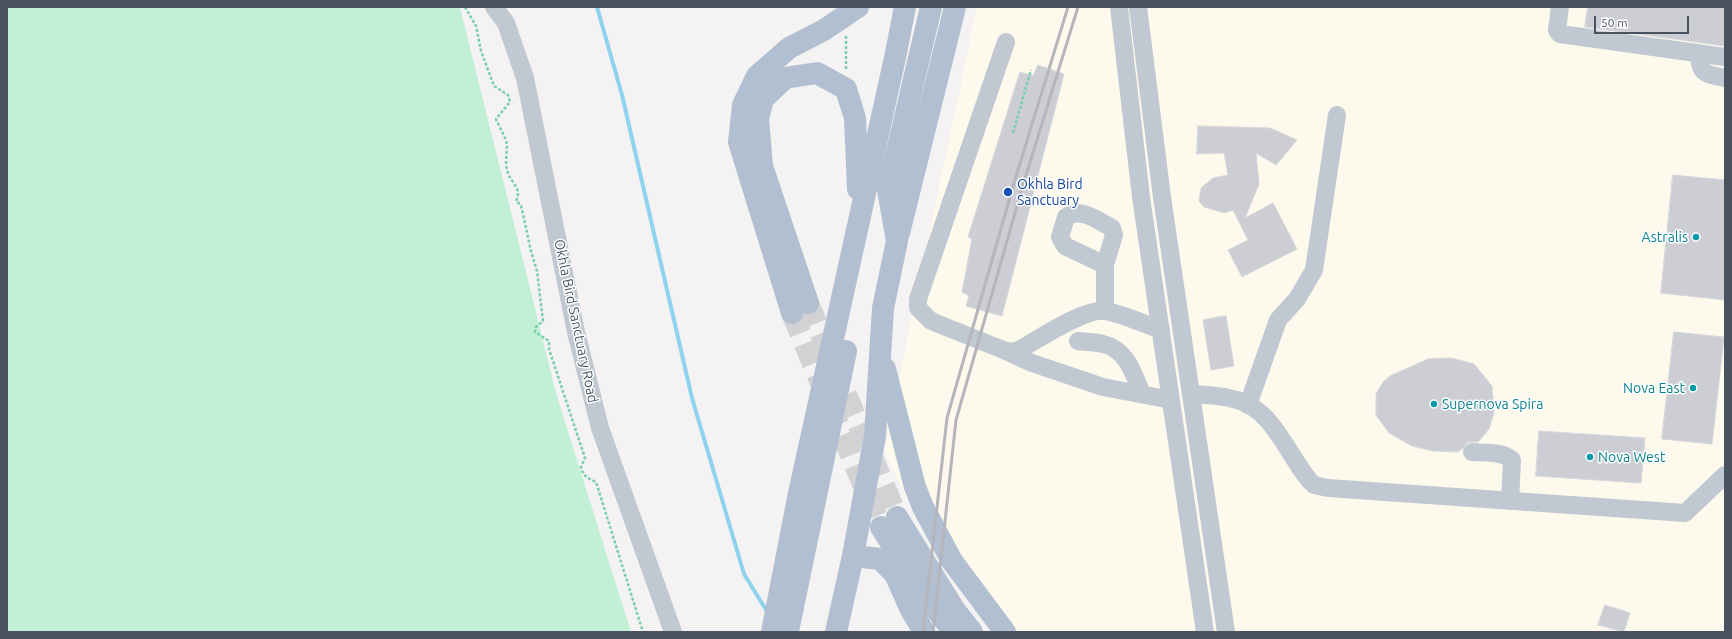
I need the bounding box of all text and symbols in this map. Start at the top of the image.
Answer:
scale bar [1596,8,1691,34]
text: 50 m [1601,16,1628,29]
place label: Okhla Bird Sanctuary [1017,176,1083,208]
marker: Okhla Bird Sanctuary [1002,186,1014,198]
place label: Astralis [1642,229,1688,245]
marker: Astralis [1691,232,1701,242]
street label: Okhla Bird Sanctuary Road [550,238,602,404]
place label: Nova East [1623,380,1685,396]
marker: Nova East [1688,383,1698,393]
place label: Supernova Spira [1442,396,1543,412]
marker: Supernova Spira [1429,399,1439,409]
place label: Nova West [1598,449,1665,465]
marker: Nova West [1585,452,1595,462]

